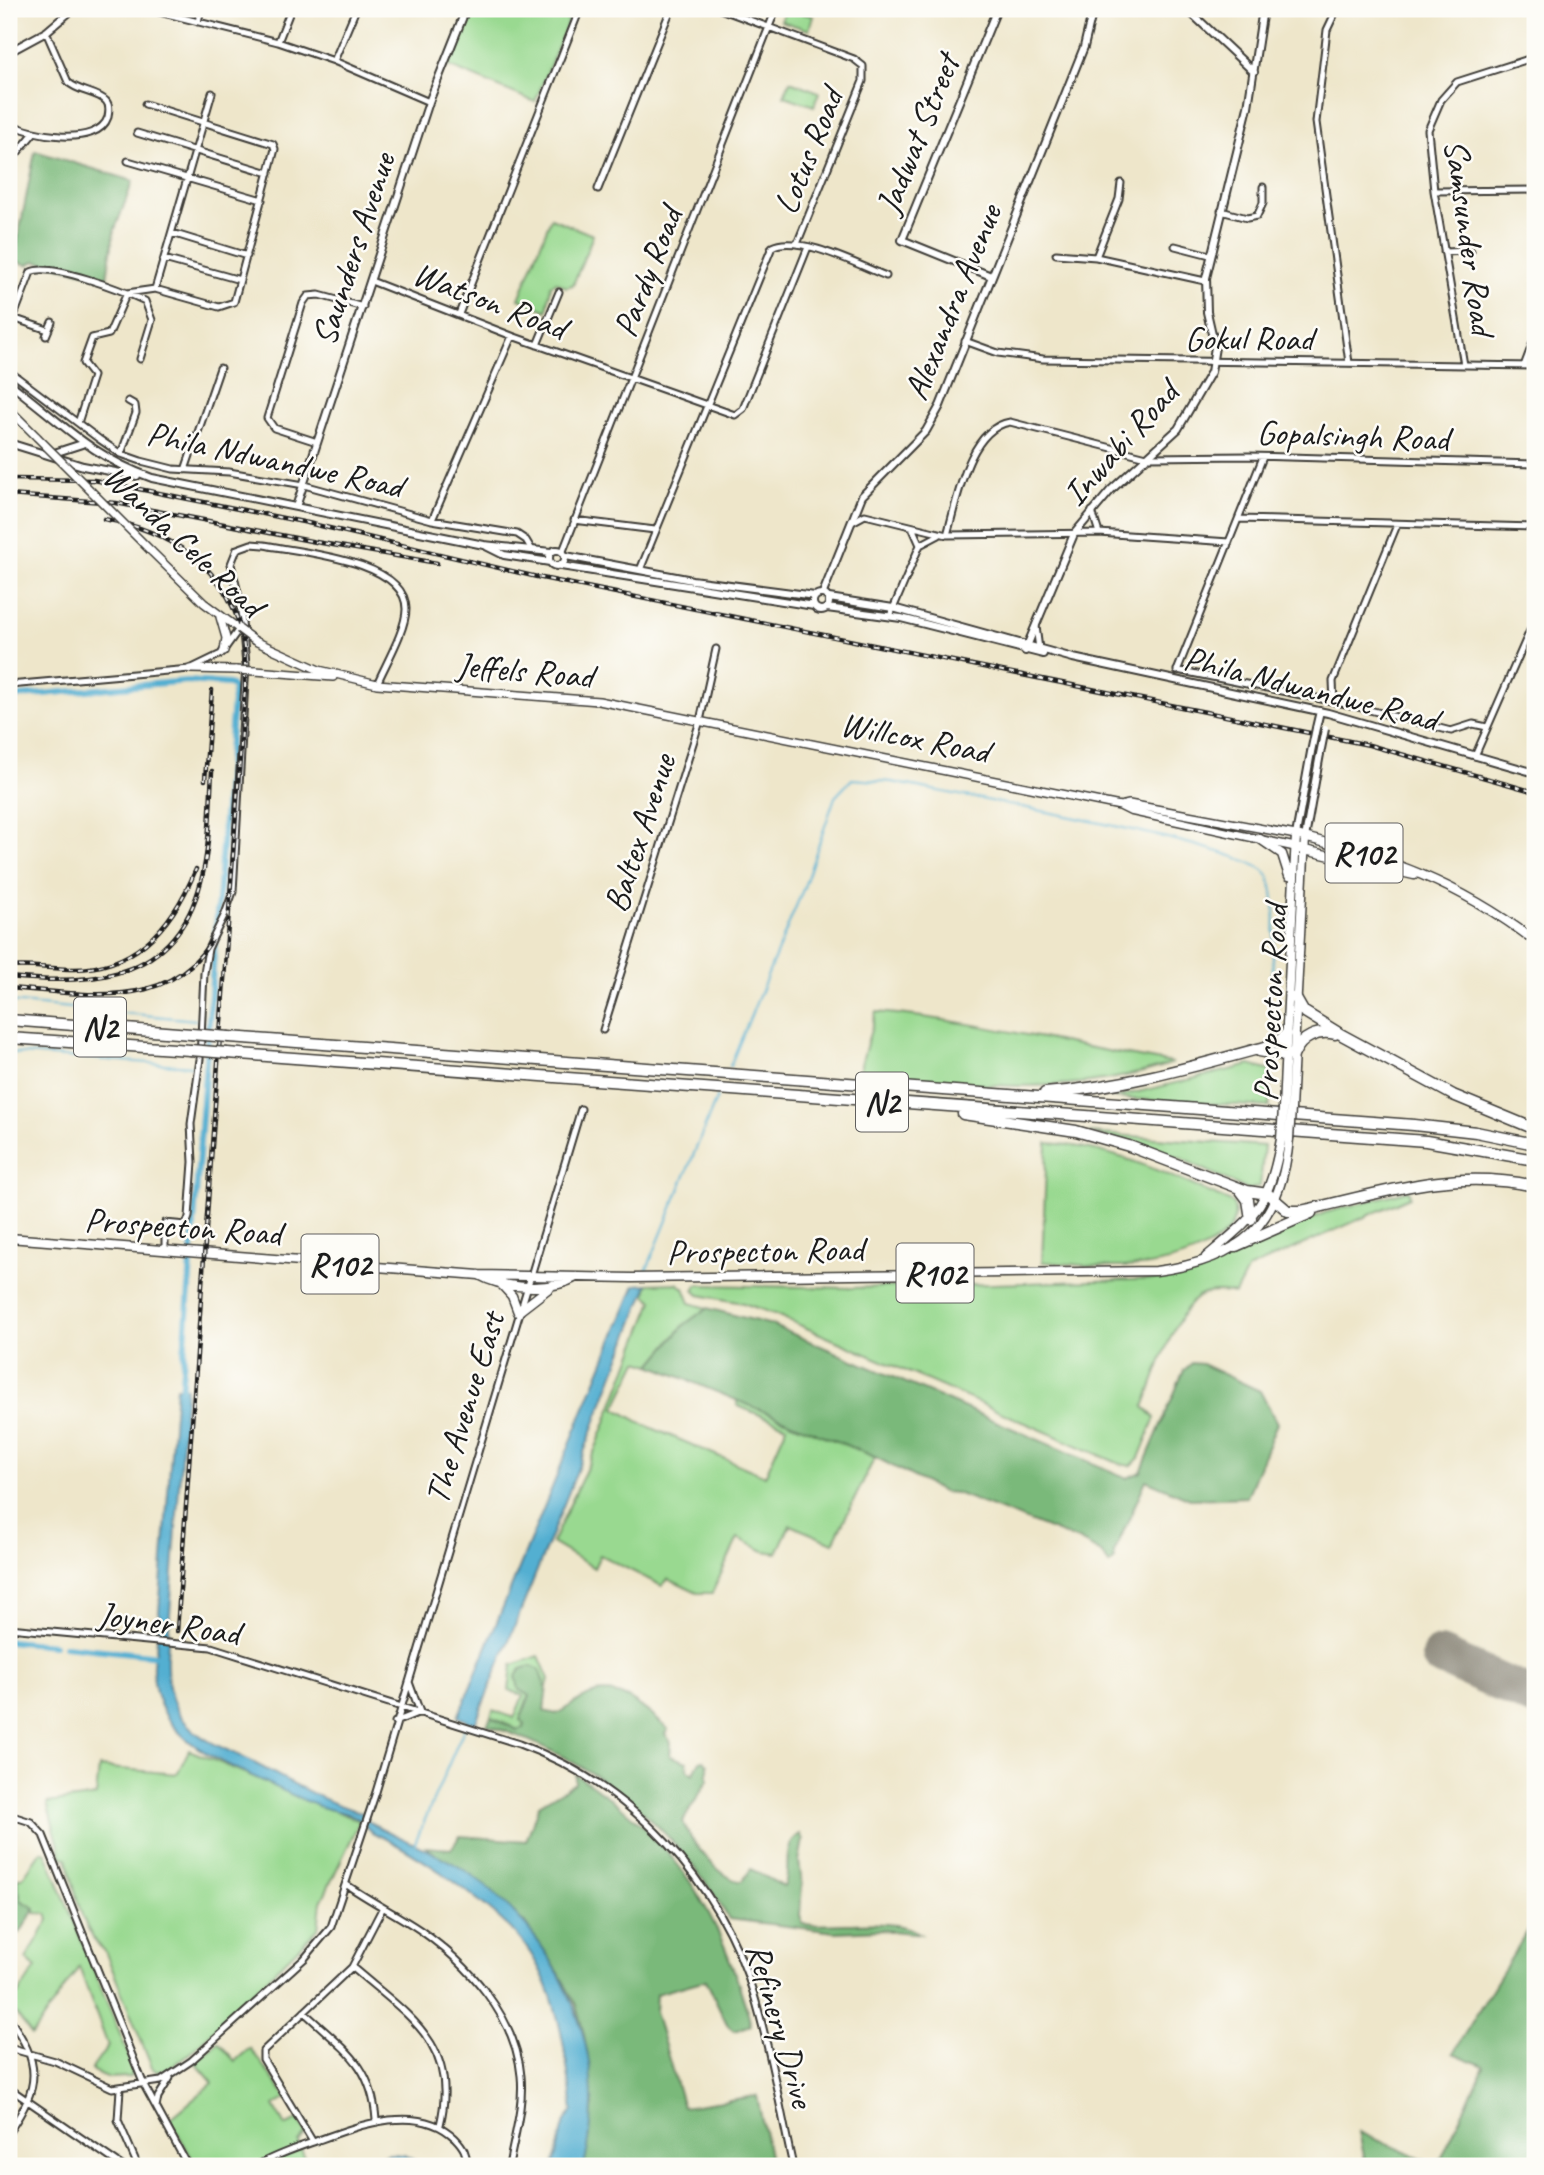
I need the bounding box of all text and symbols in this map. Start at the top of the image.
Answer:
street label: Jadwat Street [864,44,971,222]
street label: Lotus Road [763,77,856,220]
street label: Samsunder Road [1434,136,1506,343]
street label: Saunders Avenue [301,145,406,351]
street label: Pardy Road [602,196,695,343]
street label: Alexandra Avenue [893,196,1013,406]
street label: Watson Road [407,251,578,352]
street label: Gokul Road [1185,316,1318,361]
street label: Inwabi Road [1052,368,1192,515]
street label: Phila Ndwandwe Road [143,410,412,510]
street label: Gopalsingh Road [1256,410,1455,462]
street label: Wanda Cele Road [94,454,277,630]
street label: Phila Ndwandwe Road [1179,635,1448,743]
street label: Jeffels Road [453,642,600,699]
street label: Willcox Road [837,701,998,775]
street label: Baltex Avenue [593,746,687,918]
road number: R102 [1326,824,1402,882]
street label: Prospecton Road [1243,898,1298,1103]
road number: N2 [74,998,126,1056]
road number: N2 [856,1072,908,1132]
street label: Prospecton Road [83,1197,288,1256]
street label: Prospecton Road [666,1226,869,1275]
road number: R102 [302,1234,378,1294]
road number: R102 [897,1244,974,1302]
street label: The Avenue East [414,1304,516,1509]
street label: Joyner Road [93,1591,248,1656]
street label: Refinery Drive [736,1938,826,2115]

